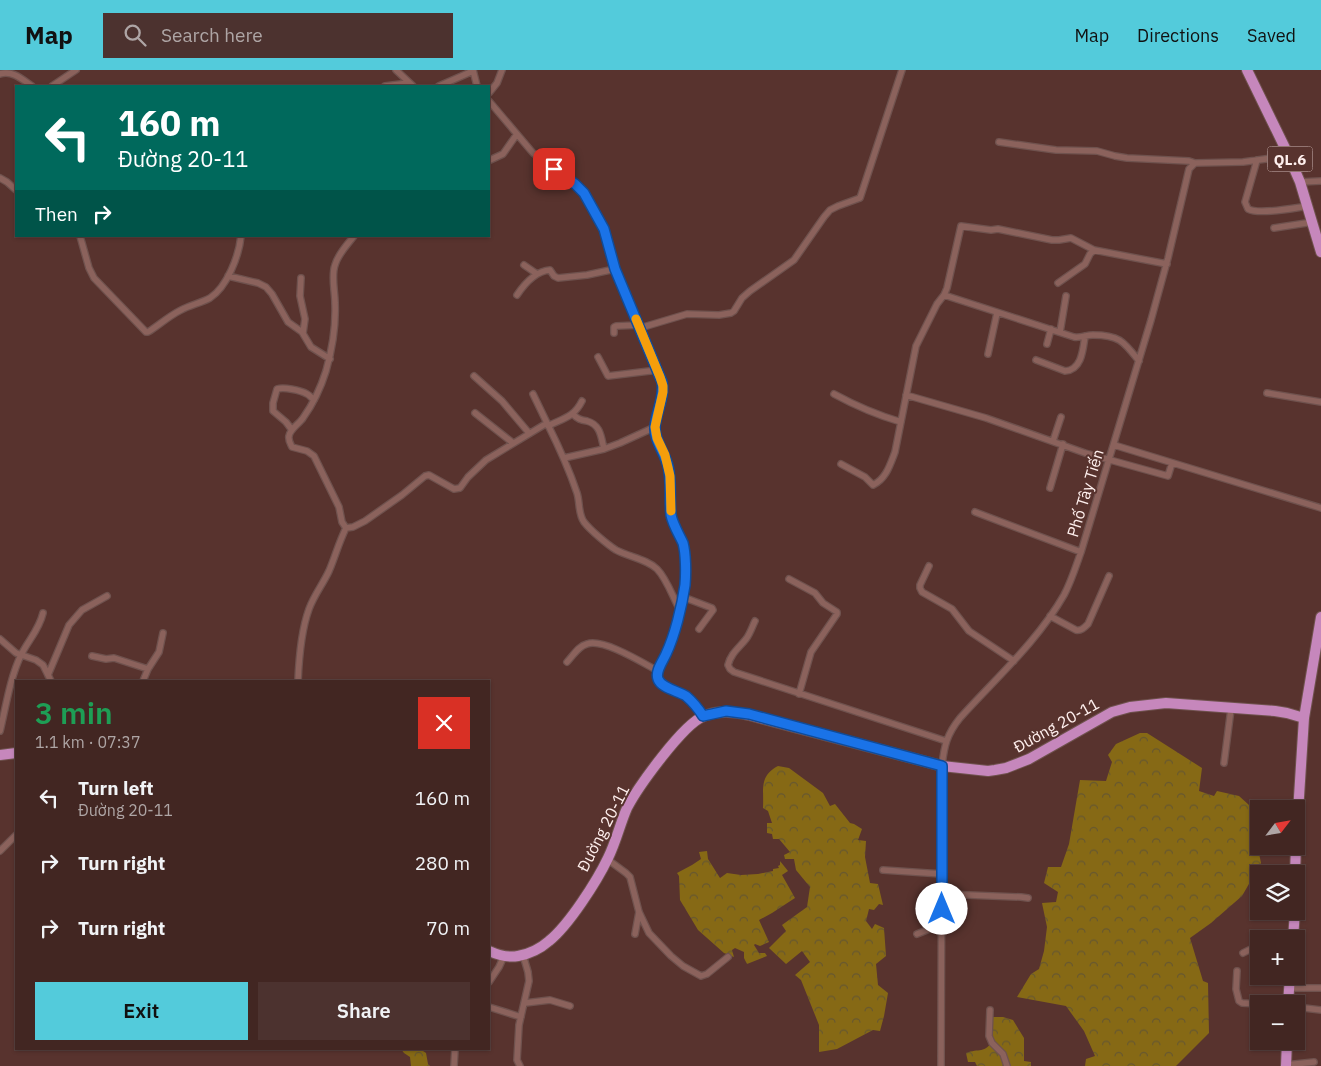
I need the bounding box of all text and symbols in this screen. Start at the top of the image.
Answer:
search box [103,13,453,58]
text: Map [25,19,73,51]
icon: search [121,21,149,49]
text: Search here [161,23,263,47]
text: Map [1074,24,1109,47]
text: Directions [1137,24,1219,47]
text: Saved [1247,24,1296,47]
text: 160 m [118,100,221,146]
icon: left [35,105,100,170]
text: Đường 20-11 [118,144,249,173]
road number: QL.6 [1268,146,1312,172]
pin [533,148,575,190]
icon: arrive [540,155,568,183]
icon: right [88,200,116,228]
text: Then [35,202,78,226]
street label: Phố Tây Tiến [1062,447,1108,539]
text: 3 min [35,693,113,732]
street label: Đường 20-11 [1010,693,1102,757]
button: close [418,697,470,749]
text: 1.1 km · 07:37 [35,732,141,752]
text: Turn left [78,776,154,800]
street label: Đường 20-11 [573,781,633,875]
icon: left [35,784,63,812]
text: 160 m [415,786,470,810]
text: Đường 20-11 [78,800,173,820]
north arrow [1250,800,1305,855]
map controls [1250,800,1305,1050]
icon: right [35,849,63,877]
text: Turn right [78,851,165,875]
text: 280 m [415,851,470,875]
button: layers [1250,865,1305,920]
position arrow [915,882,967,934]
icon: right [35,914,63,942]
text: Turn right [78,916,165,940]
text: 70 m [426,916,470,940]
button: + [1250,930,1305,985]
button: Exit [35,982,248,1040]
button: Share [258,982,470,1040]
button: − [1250,995,1305,1050]

